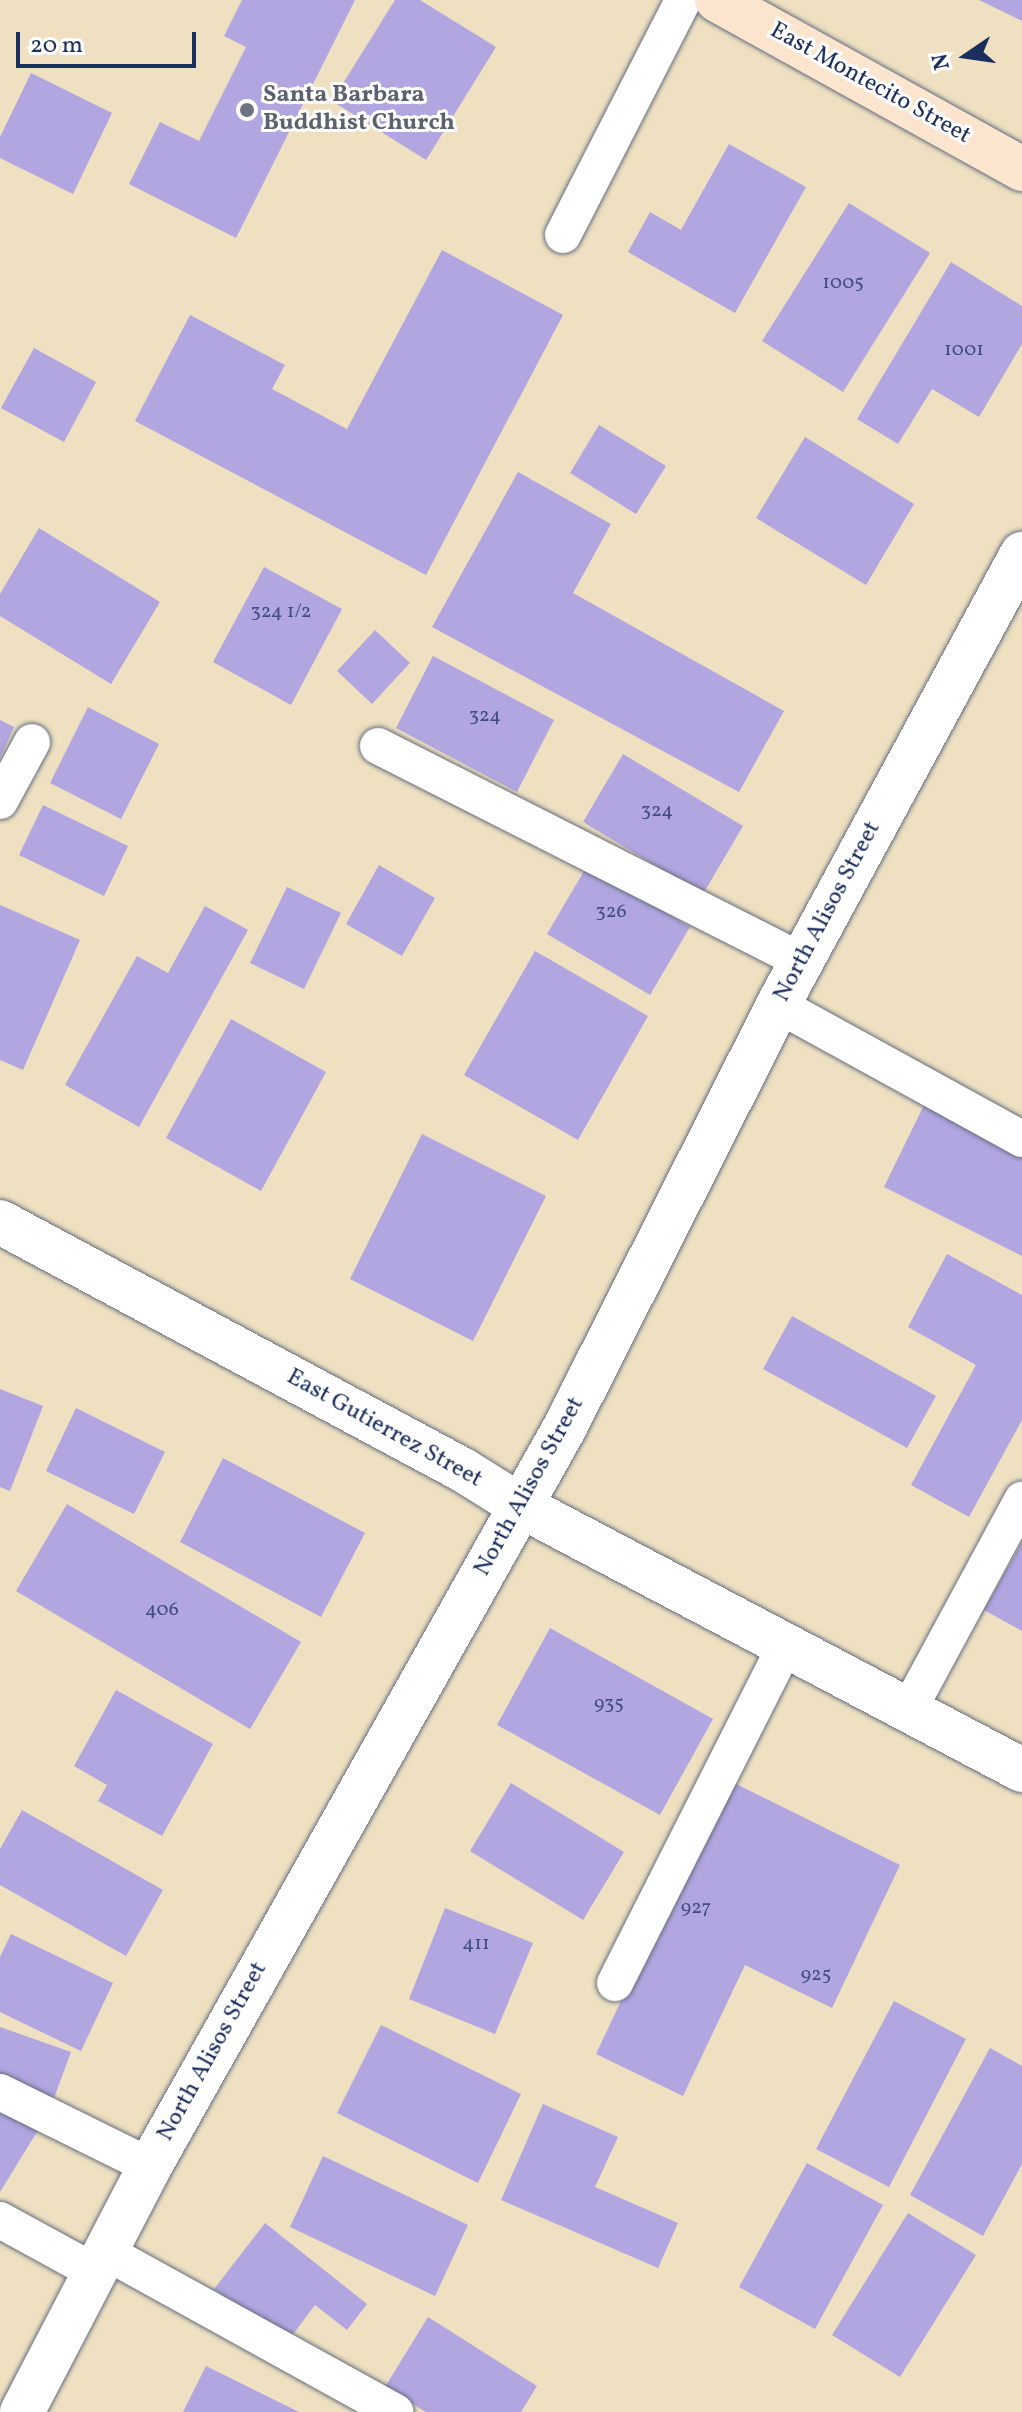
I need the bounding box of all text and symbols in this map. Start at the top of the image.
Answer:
scale bar [20,16,200,66]
north arrow [926,16,1006,96]
street label: East Montecito Street [765,17,975,151]
text: 20 m [30,29,83,63]
text: N [925,50,959,73]
place label: Santa Barbara Buddhist Church [263,82,455,138]
marker: Santa Barbara Buddhist Church [238,101,256,119]
house number: 1005 [822,271,864,295]
house number: 1001 [944,338,984,362]
house number: 324 1/2 [250,600,312,624]
house number: 324 [469,704,501,728]
house number: 324 [641,799,673,823]
street label: North Alisos Street [768,817,888,1007]
house number: 326 [595,900,627,924]
street label: East Gutierrez Street [281,1363,487,1495]
street label: North Alisos Street [469,1392,591,1582]
house number: 406 [145,1598,179,1622]
house number: 935 [594,1692,624,1716]
house number: 927 [681,1896,711,1920]
house number: 411 [462,1932,490,1956]
street label: North Alisos Street [152,1957,274,2147]
house number: 925 [801,1963,831,1987]

